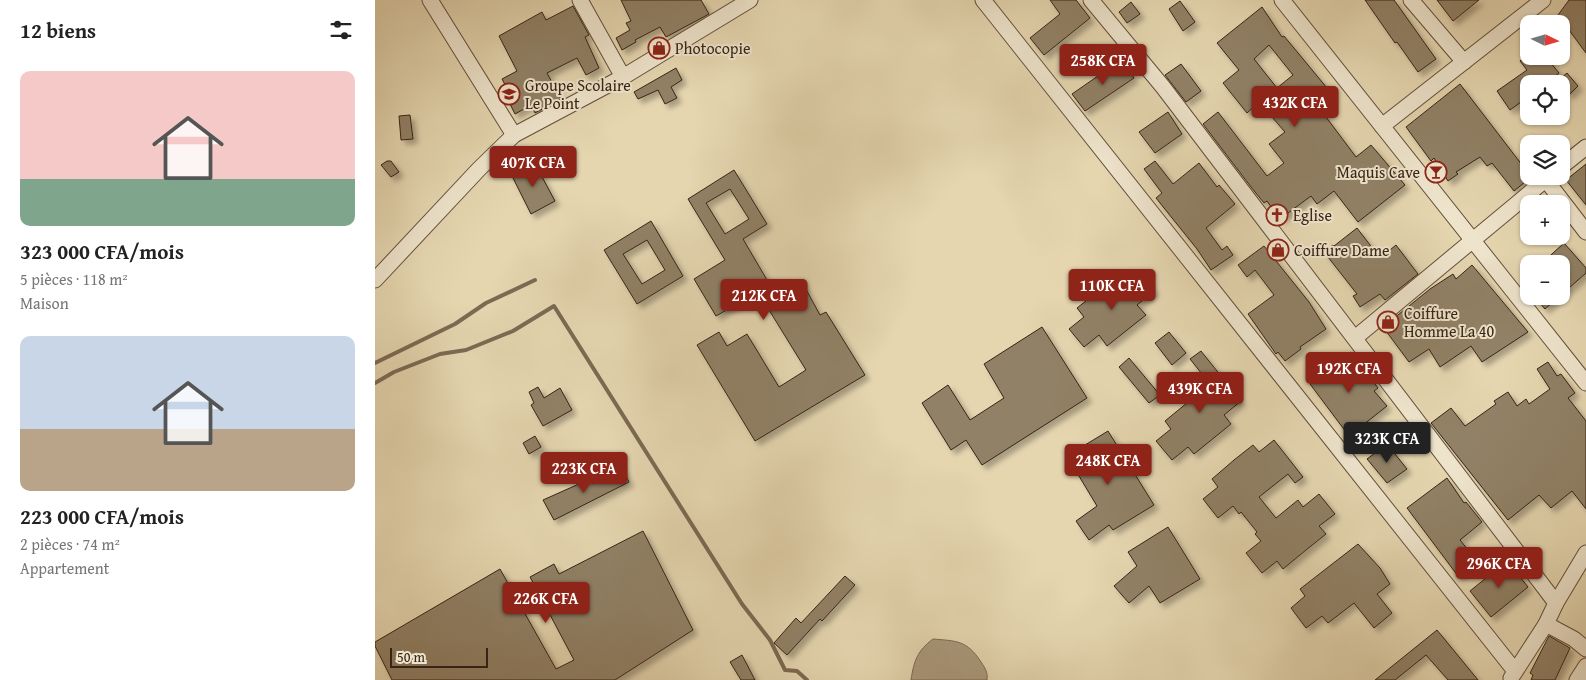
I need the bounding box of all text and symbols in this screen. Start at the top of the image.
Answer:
text: 12 biens [20,15,96,46]
north arrow [1520,15,1570,65]
map controls [1520,15,1570,305]
icon: filters [327,16,355,44]
shop icon: Photocopie [647,36,671,60]
place label: Photocopie [675,36,750,60]
pin: 258K CFA [1051,44,1155,86]
text: 258K CFA [1071,48,1135,72]
place label: Groupe Scolaire Le Point [525,73,631,115]
button: locate [1520,75,1570,125]
school or university icon: Groupe Scolaire Le Point [497,82,521,106]
pin: 432K CFA [1243,86,1347,128]
text: 432K CFA [1263,90,1327,114]
icon: home [143,103,233,193]
button: layers [1520,135,1570,185]
pin: 407K CFA [481,146,585,188]
text: 407K CFA [501,150,565,174]
place label: Maquis Cave [1337,160,1420,184]
bar icon: Maquis Cave [1424,160,1448,184]
button: + [1520,195,1570,245]
church icon: Eglise [1265,203,1289,227]
place label: Eglise [1293,203,1332,227]
text: 323 000 CFA/mois [20,236,184,267]
shop icon: Coiffure Dame [1266,238,1290,262]
place label: Coiffure Dame [1294,238,1390,262]
button: − [1520,255,1570,305]
text: 5 pièces · 118 m² [20,267,128,291]
pin: 110K CFA [1060,268,1164,311]
text: 110K CFA [1080,273,1144,297]
pin: 212K CFA [712,278,816,321]
text: 212K CFA [732,283,796,307]
text: Maison [20,291,69,315]
place label: Coiffure Homme La 40 [1404,301,1495,343]
shop icon: Coiffure Homme La 40 [1376,310,1400,334]
pin: 192K CFA [1297,352,1401,394]
text: 192K CFA [1317,356,1381,380]
icon: home [143,368,233,458]
pin: 439K CFA [1148,372,1252,414]
text: 439K CFA [1168,376,1232,400]
pin: 323K CFA [1335,422,1439,464]
text: 323K CFA [1355,426,1419,450]
pin: 248K CFA [1056,444,1160,486]
text: 248K CFA [1076,448,1140,472]
pin: 223K CFA [532,452,636,494]
text: 223K CFA [552,456,616,480]
text: 223 000 CFA/mois [20,501,184,532]
text: 2 pièces · 74 m² [20,532,120,556]
pin: 296K CFA [1447,546,1551,589]
text: 296K CFA [1467,551,1531,575]
text: Appartement [20,556,110,580]
pin: 226K CFA [494,582,598,624]
text: 226K CFA [514,586,578,610]
scale bar [390,645,487,668]
text: 50 m [397,647,425,667]

